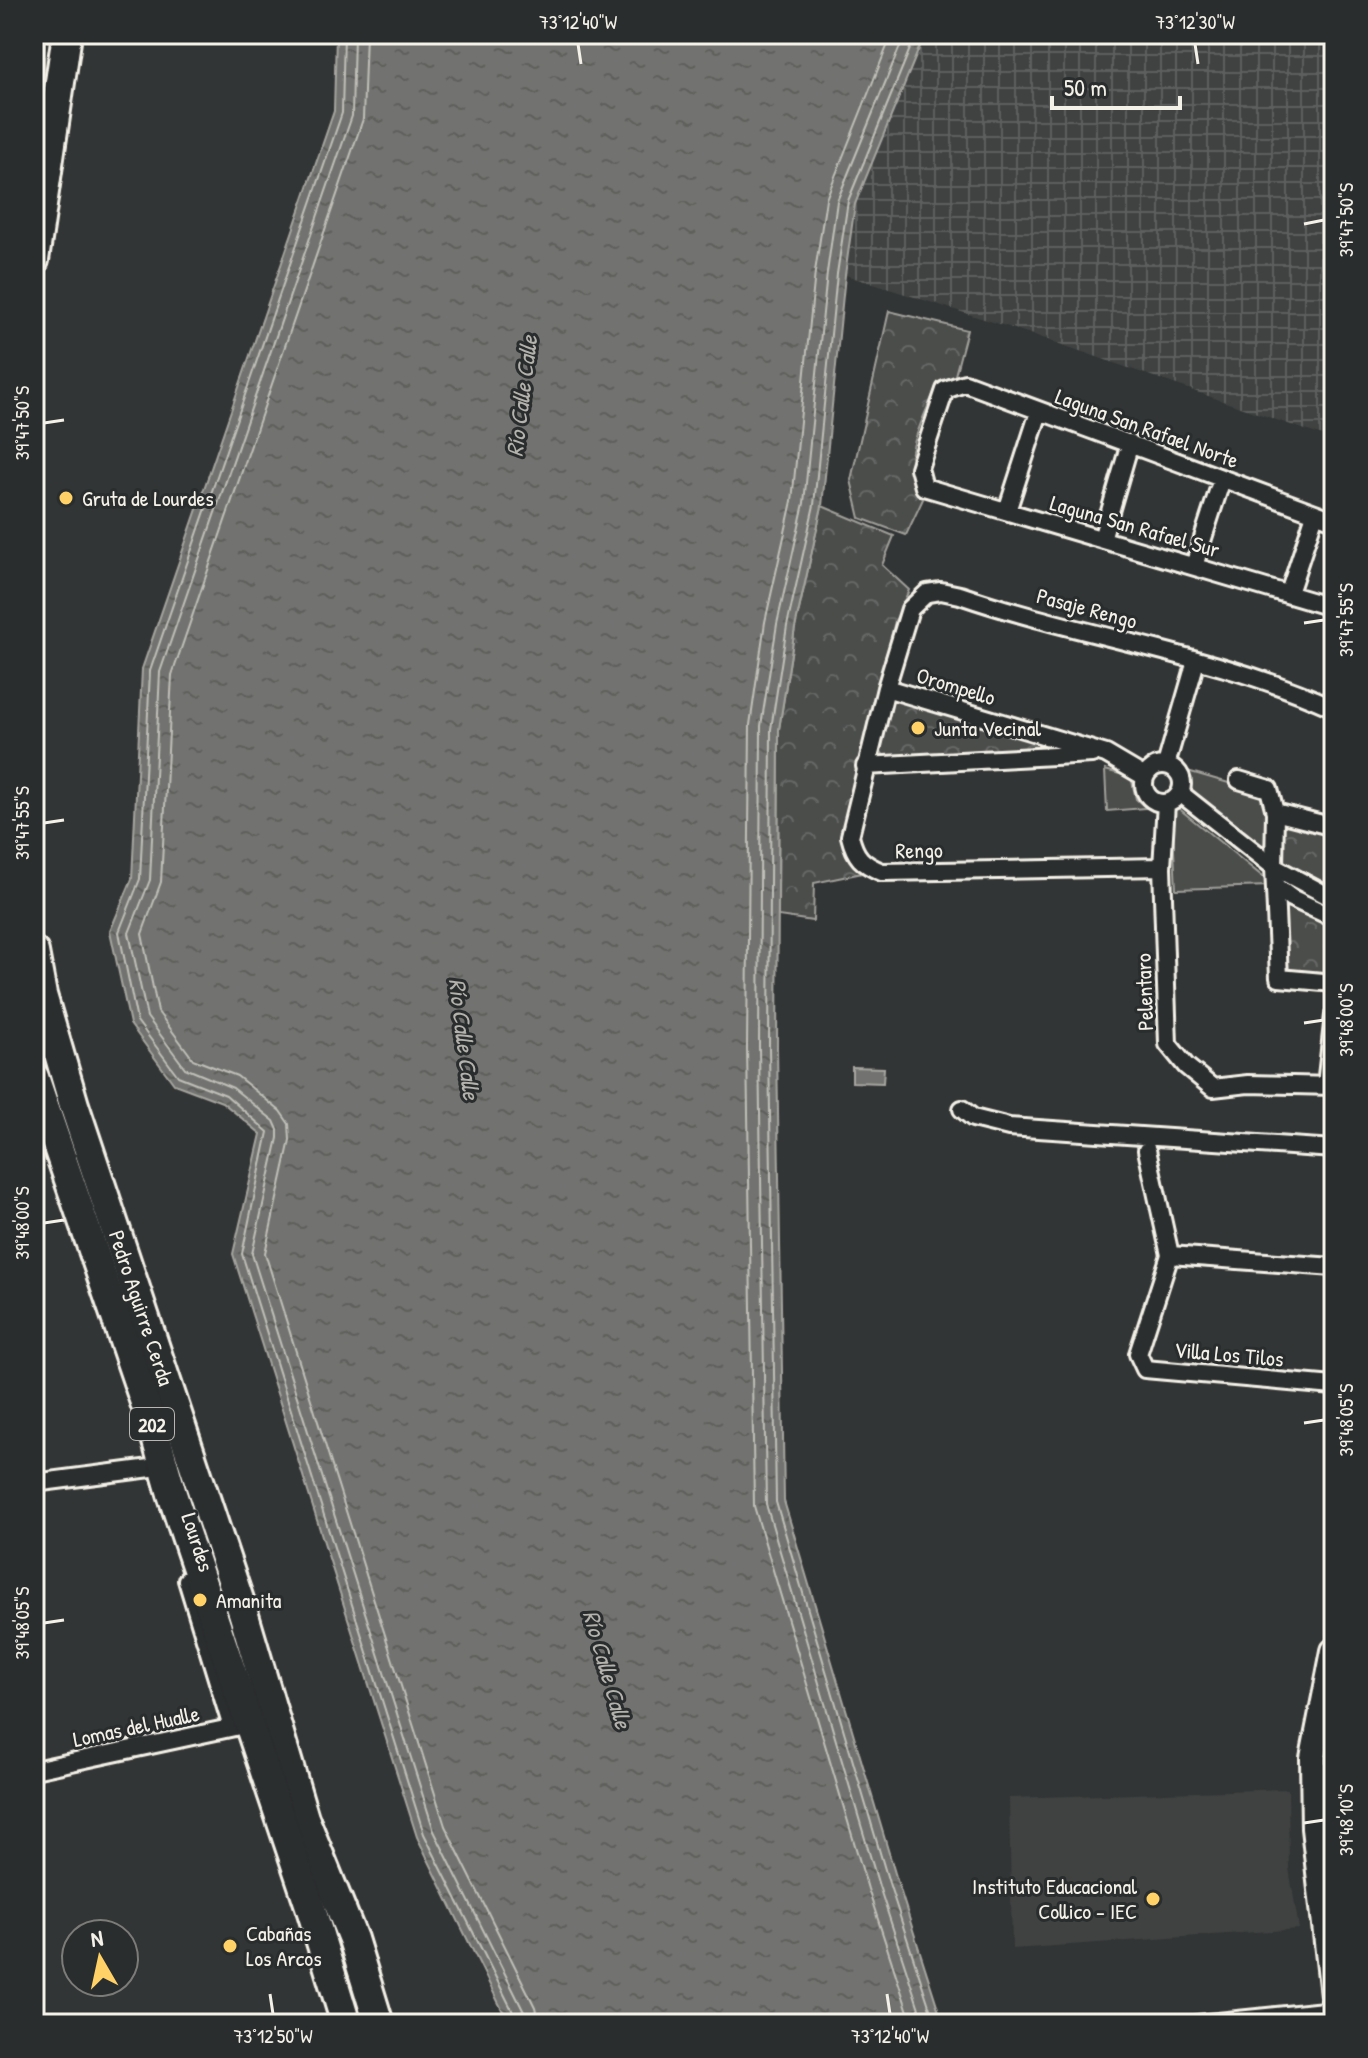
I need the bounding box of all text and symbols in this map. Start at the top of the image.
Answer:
text: 73°12'40"W [539,8,618,35]
text: 73°12'30"W [1155,8,1236,35]
scale bar [1052,60,1180,110]
text: 50 m [1064,71,1107,103]
text: 39°47'50"S [1332,183,1359,257]
water label: Río Calle Calle [498,332,544,458]
street label: Laguna San Rafael Norte [1051,381,1243,475]
text: 39°47'50"S [8,386,35,460]
place label: Gruta de Lourdes [82,483,214,513]
street label: Laguna San Rafael Sur [1047,487,1224,565]
marker: Gruta de Lourdes [57,489,75,507]
street label: Pasaje Rengo [1034,580,1141,636]
text: 39°47'55"S [1332,583,1359,657]
street label: Orompello [913,660,999,712]
place label: Junta Vecinal [934,713,1041,743]
marker: Junta Vecinal [909,719,927,737]
text: 39°47'55"S [8,786,35,860]
street label: Rengo [895,835,943,865]
street label: Pelentaro [1128,953,1160,1031]
water label: Río Calle Calle [442,977,488,1103]
text: 39°48'00"S [1332,983,1359,1057]
text: 39°48'00"S [8,1186,35,1260]
street label: Pedro Aguirre Cerda [102,1226,182,1390]
street label: Villa Los Tilos [1173,1334,1285,1374]
text: 39°48'05"S [1332,1383,1359,1457]
road number: 202 [130,1408,174,1440]
street label: Lourdes [174,1509,222,1575]
place label: Amanita [216,1585,282,1615]
text: 39°48'05"S [8,1586,35,1660]
marker: Amanita [191,1591,209,1609]
water label: Río Calle Calle [576,1606,641,1733]
street label: Lomas del Hualle [70,1698,202,1754]
text: 39°48'10"S [1332,1784,1359,1856]
place label: Instituto Educacional Collico - IEC [972,1871,1137,1926]
marker: Instituto Educacional Collico - IEC [1144,1890,1162,1908]
north arrow [60,1918,140,1998]
place label: Cabañas Los Arcos [246,1918,322,1973]
text: N [89,1922,105,1954]
marker: Cabañas Los Arcos [221,1937,239,1955]
text: 73°12'50"W [233,2022,313,2049]
text: 73°12'40"W [851,2022,930,2049]

